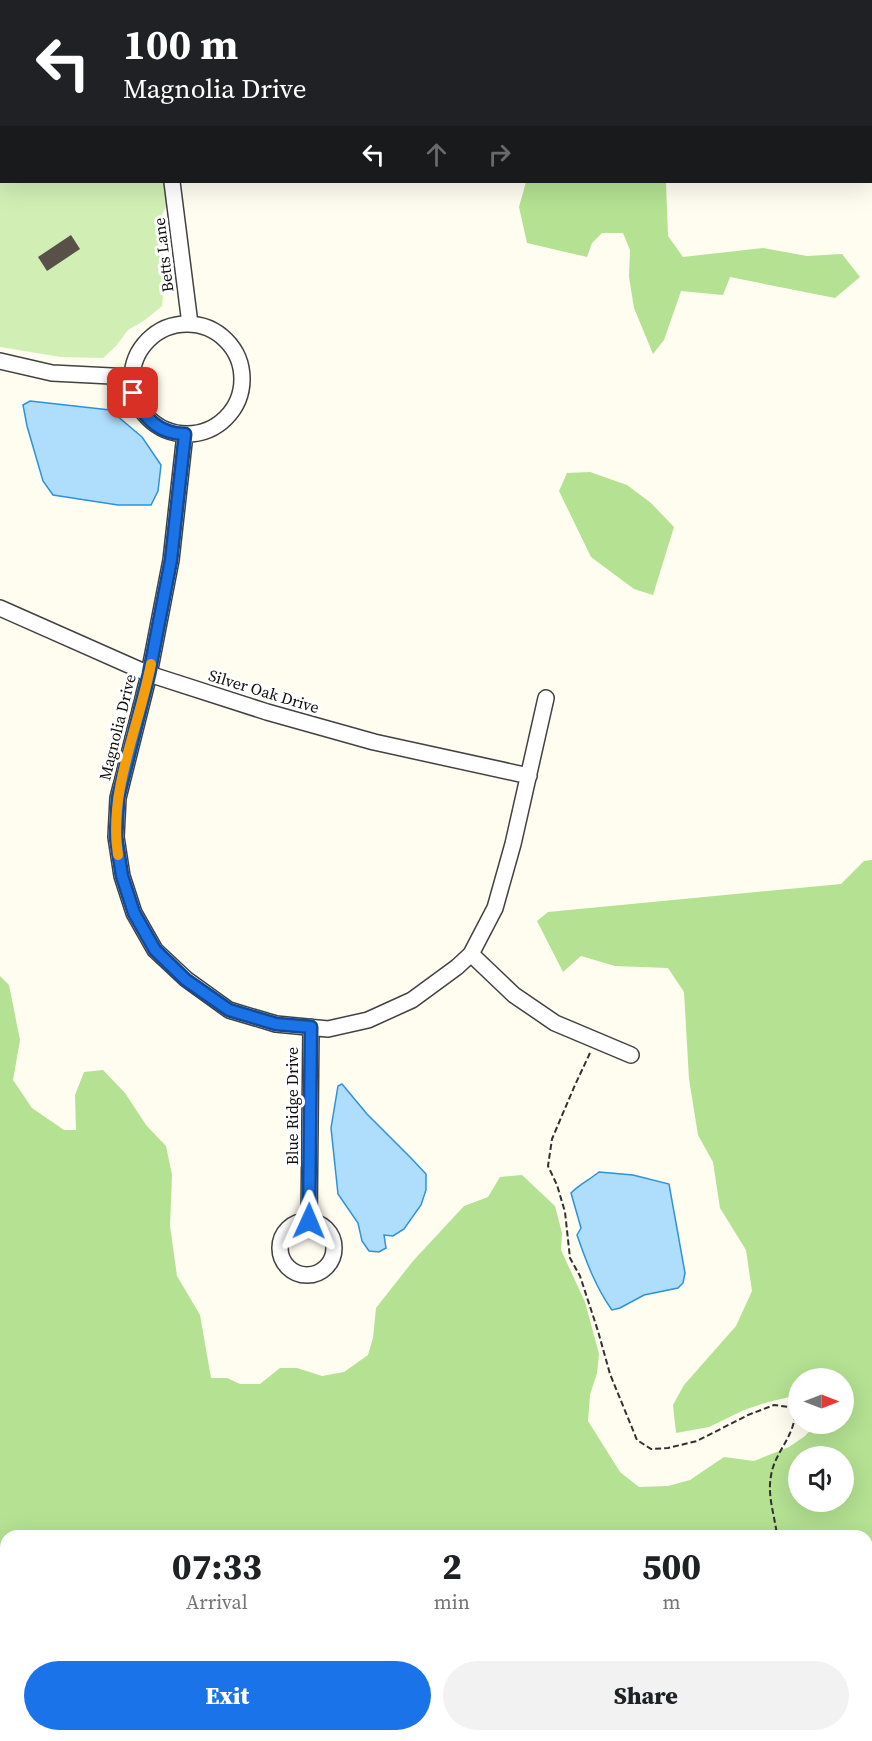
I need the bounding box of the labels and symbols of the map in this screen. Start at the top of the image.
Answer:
street label: Betts Lane [148,216,178,294]
pin [107,367,158,418]
street label: Silver Oak Drive [206,664,322,718]
street label: Magnolia Drive [93,672,141,782]
street label: Blue Ridge Drive [281,1047,303,1165]
position arrow [277,1189,341,1253]
north arrow [788,1368,854,1434]

